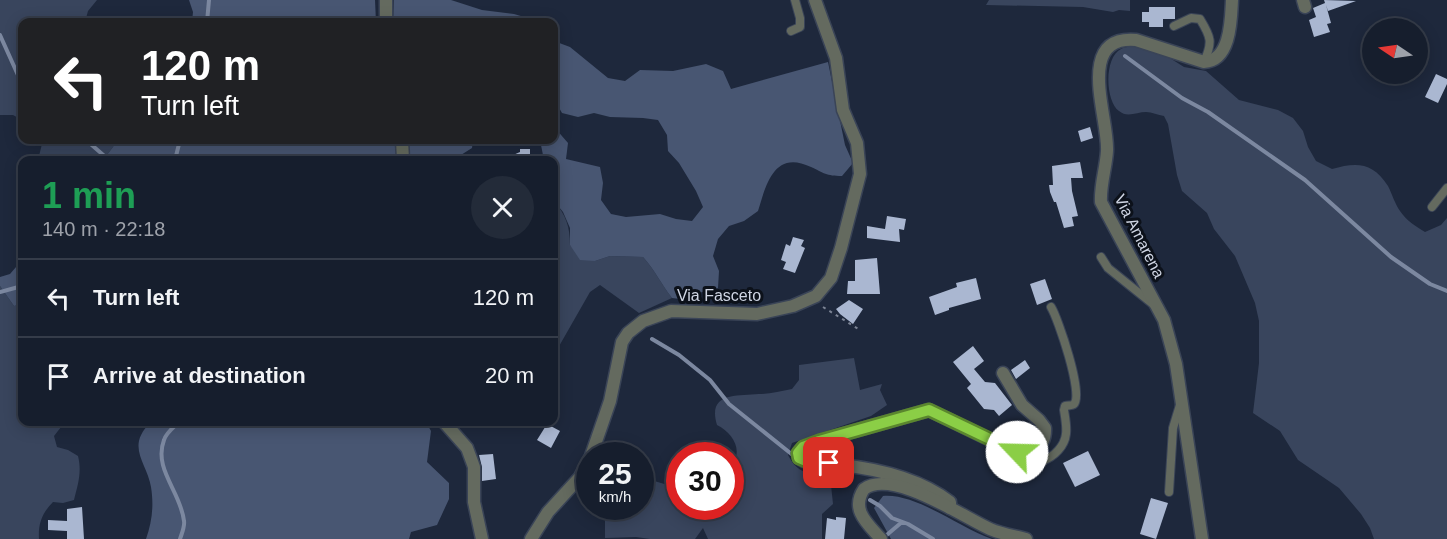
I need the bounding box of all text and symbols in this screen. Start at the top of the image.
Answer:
north arrow [1362,18,1428,84]
map controls [1362,18,1428,84]
icon: left [42,42,120,120]
text: 120 m [141,42,260,89]
text: Turn left [141,91,239,121]
text: 1 min [42,175,136,216]
button: close [471,176,534,239]
street label: Via Amarena [1111,192,1168,281]
text: 140 m · 22:18 [42,218,165,240]
icon: left [42,282,75,315]
text: Turn left [93,285,179,310]
text: 120 m [473,285,534,310]
street label: Via Fasceto [677,287,761,304]
icon: arrive [42,360,75,393]
text: Arrive at destination [93,363,306,388]
text: 20 m [485,363,534,388]
position arrow [985,420,1049,484]
pin [803,437,854,488]
speed limit sign: 30 [666,442,744,520]
icon: arrive [812,446,845,479]
text: 25 [598,457,632,490]
text: km/h [599,488,631,505]

